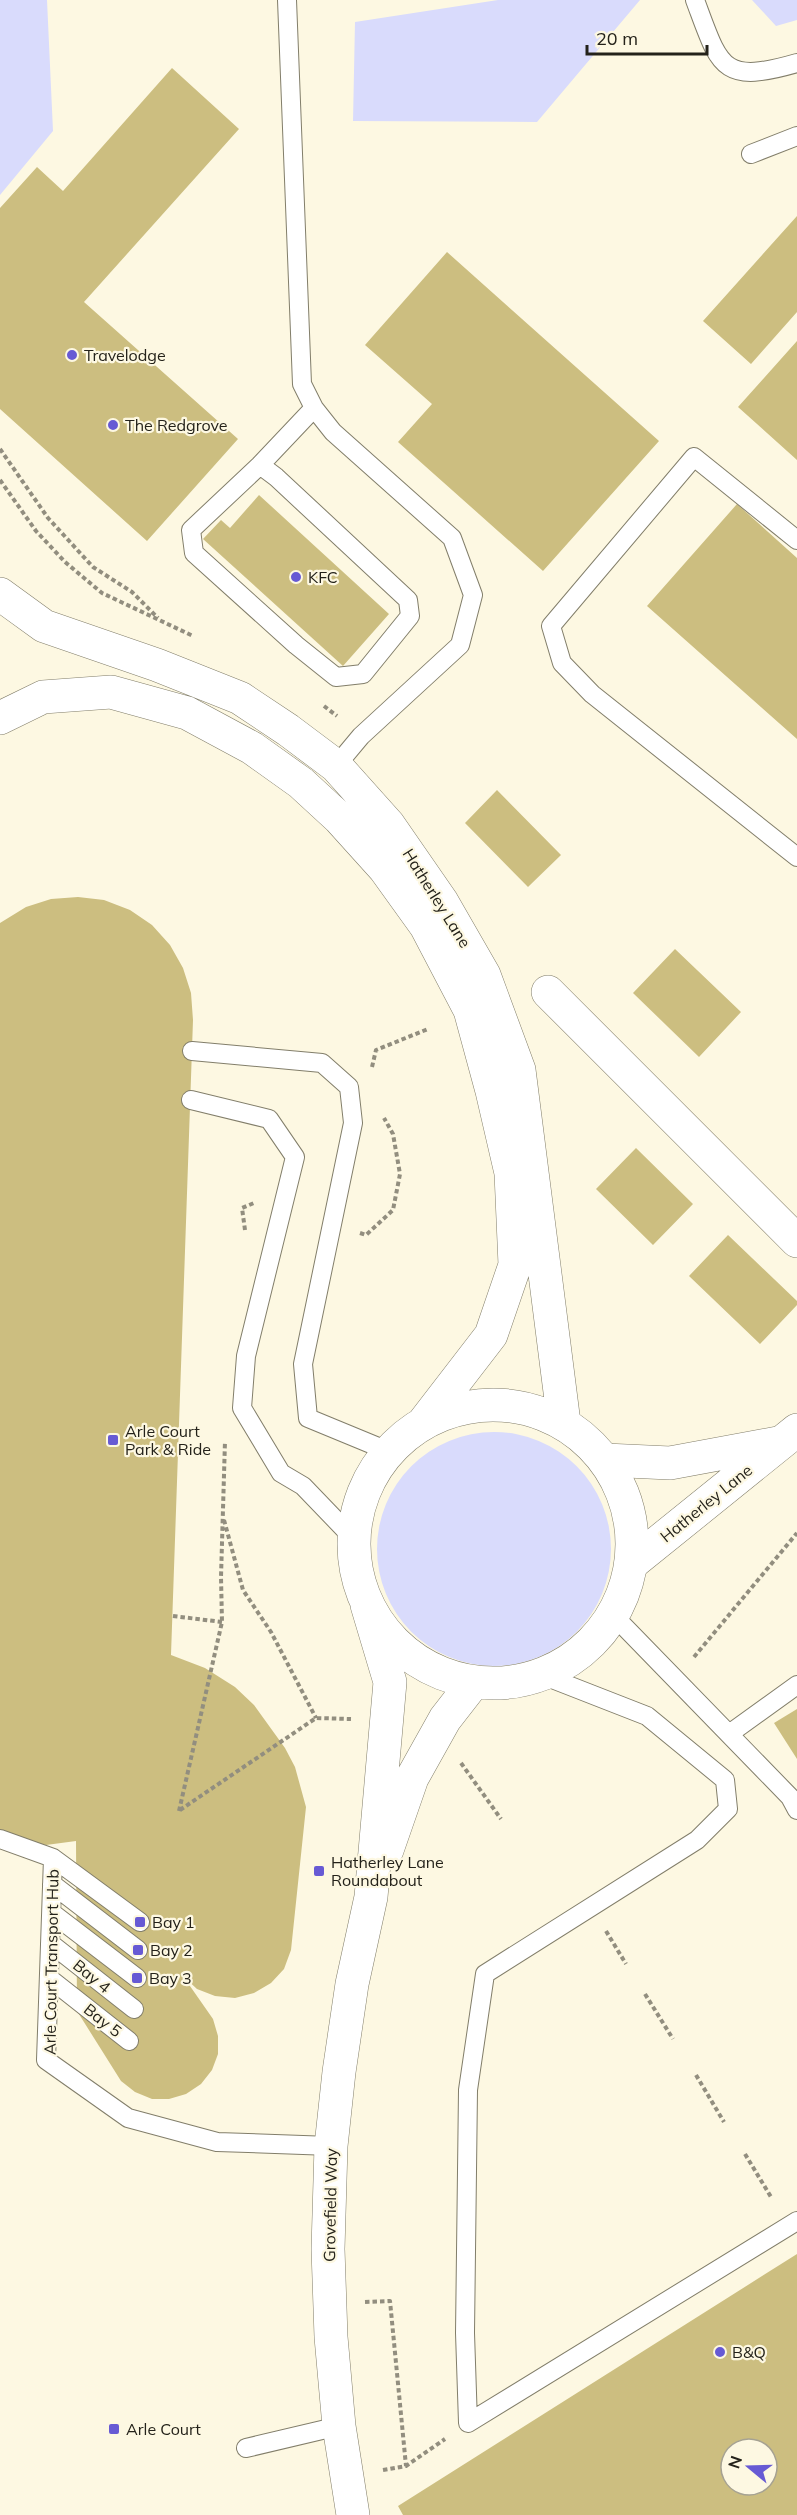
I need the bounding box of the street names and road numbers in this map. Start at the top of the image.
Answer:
street label: Hatherley Lane [399,845,475,951]
street label: Hatherley Lane [656,1460,756,1546]
street label: Arle Court Transport Hub [39,1869,63,2055]
street label: Bay 4 [69,1955,115,1997]
street label: Bay 5 [80,1999,126,2041]
street label: Grovefield Way [319,2147,341,2262]

